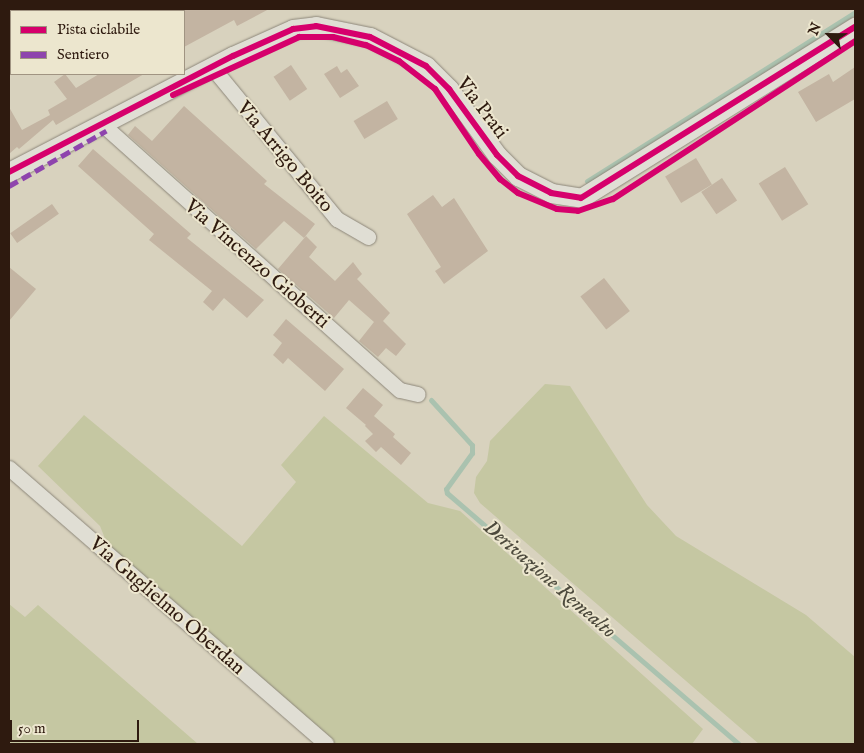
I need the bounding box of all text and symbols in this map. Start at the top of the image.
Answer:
legend [10,10,185,75]
north arrow [804,10,854,60]
text: Pista ciclabile [57,20,140,39]
text: N [805,20,826,38]
text: Sentiero [57,45,109,64]
street label: Via Prati [451,72,513,144]
street label: Via Arrigo Boito [232,97,338,217]
street label: Via Vincenzo Gioberti [179,194,335,334]
water label: Derivazione Remealto [477,515,621,645]
street label: Via Guglielmo Oberdan [84,532,250,680]
scale bar [12,710,141,742]
text: 50 m [18,719,46,738]

